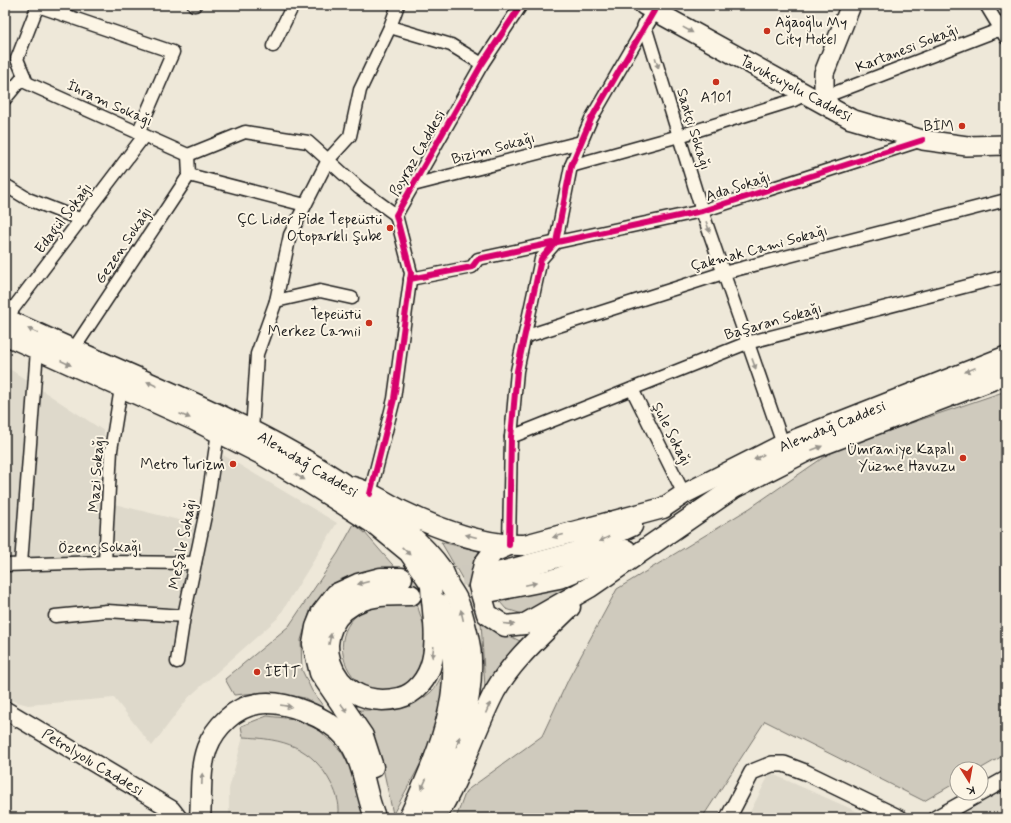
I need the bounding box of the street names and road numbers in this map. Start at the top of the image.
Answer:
street label: Kartanesi Sokağı [853,20,962,78]
street label: Tavukçuyolu Caddesi [736,51,855,127]
street label: İhram Sokağı [63,76,156,132]
street label: Saatçi Sokağı [671,86,715,173]
street label: Poyraz Caddesi [385,107,451,200]
street label: Bizim Sokağı [449,128,537,170]
street label: Ada Sokağı [703,167,773,207]
street label: Edagül Sokağı [31,179,98,259]
street label: Gezen Sokağı [91,203,157,288]
street label: Çakmak Cami Sokağı [688,221,830,277]
street label: Başaran Sokağı [722,299,824,345]
street label: Alemdağ Caddesi [776,396,889,457]
street label: Şule Sokağı [646,399,696,470]
street label: Alemdağ Caddesi [254,427,361,503]
street label: Mazi Sokağı [84,435,110,513]
street label: Meşale Sokağı [164,497,202,591]
street label: Özenç Sokağı [58,537,142,559]
street label: Petrolyolu Caddesi [38,725,147,801]

